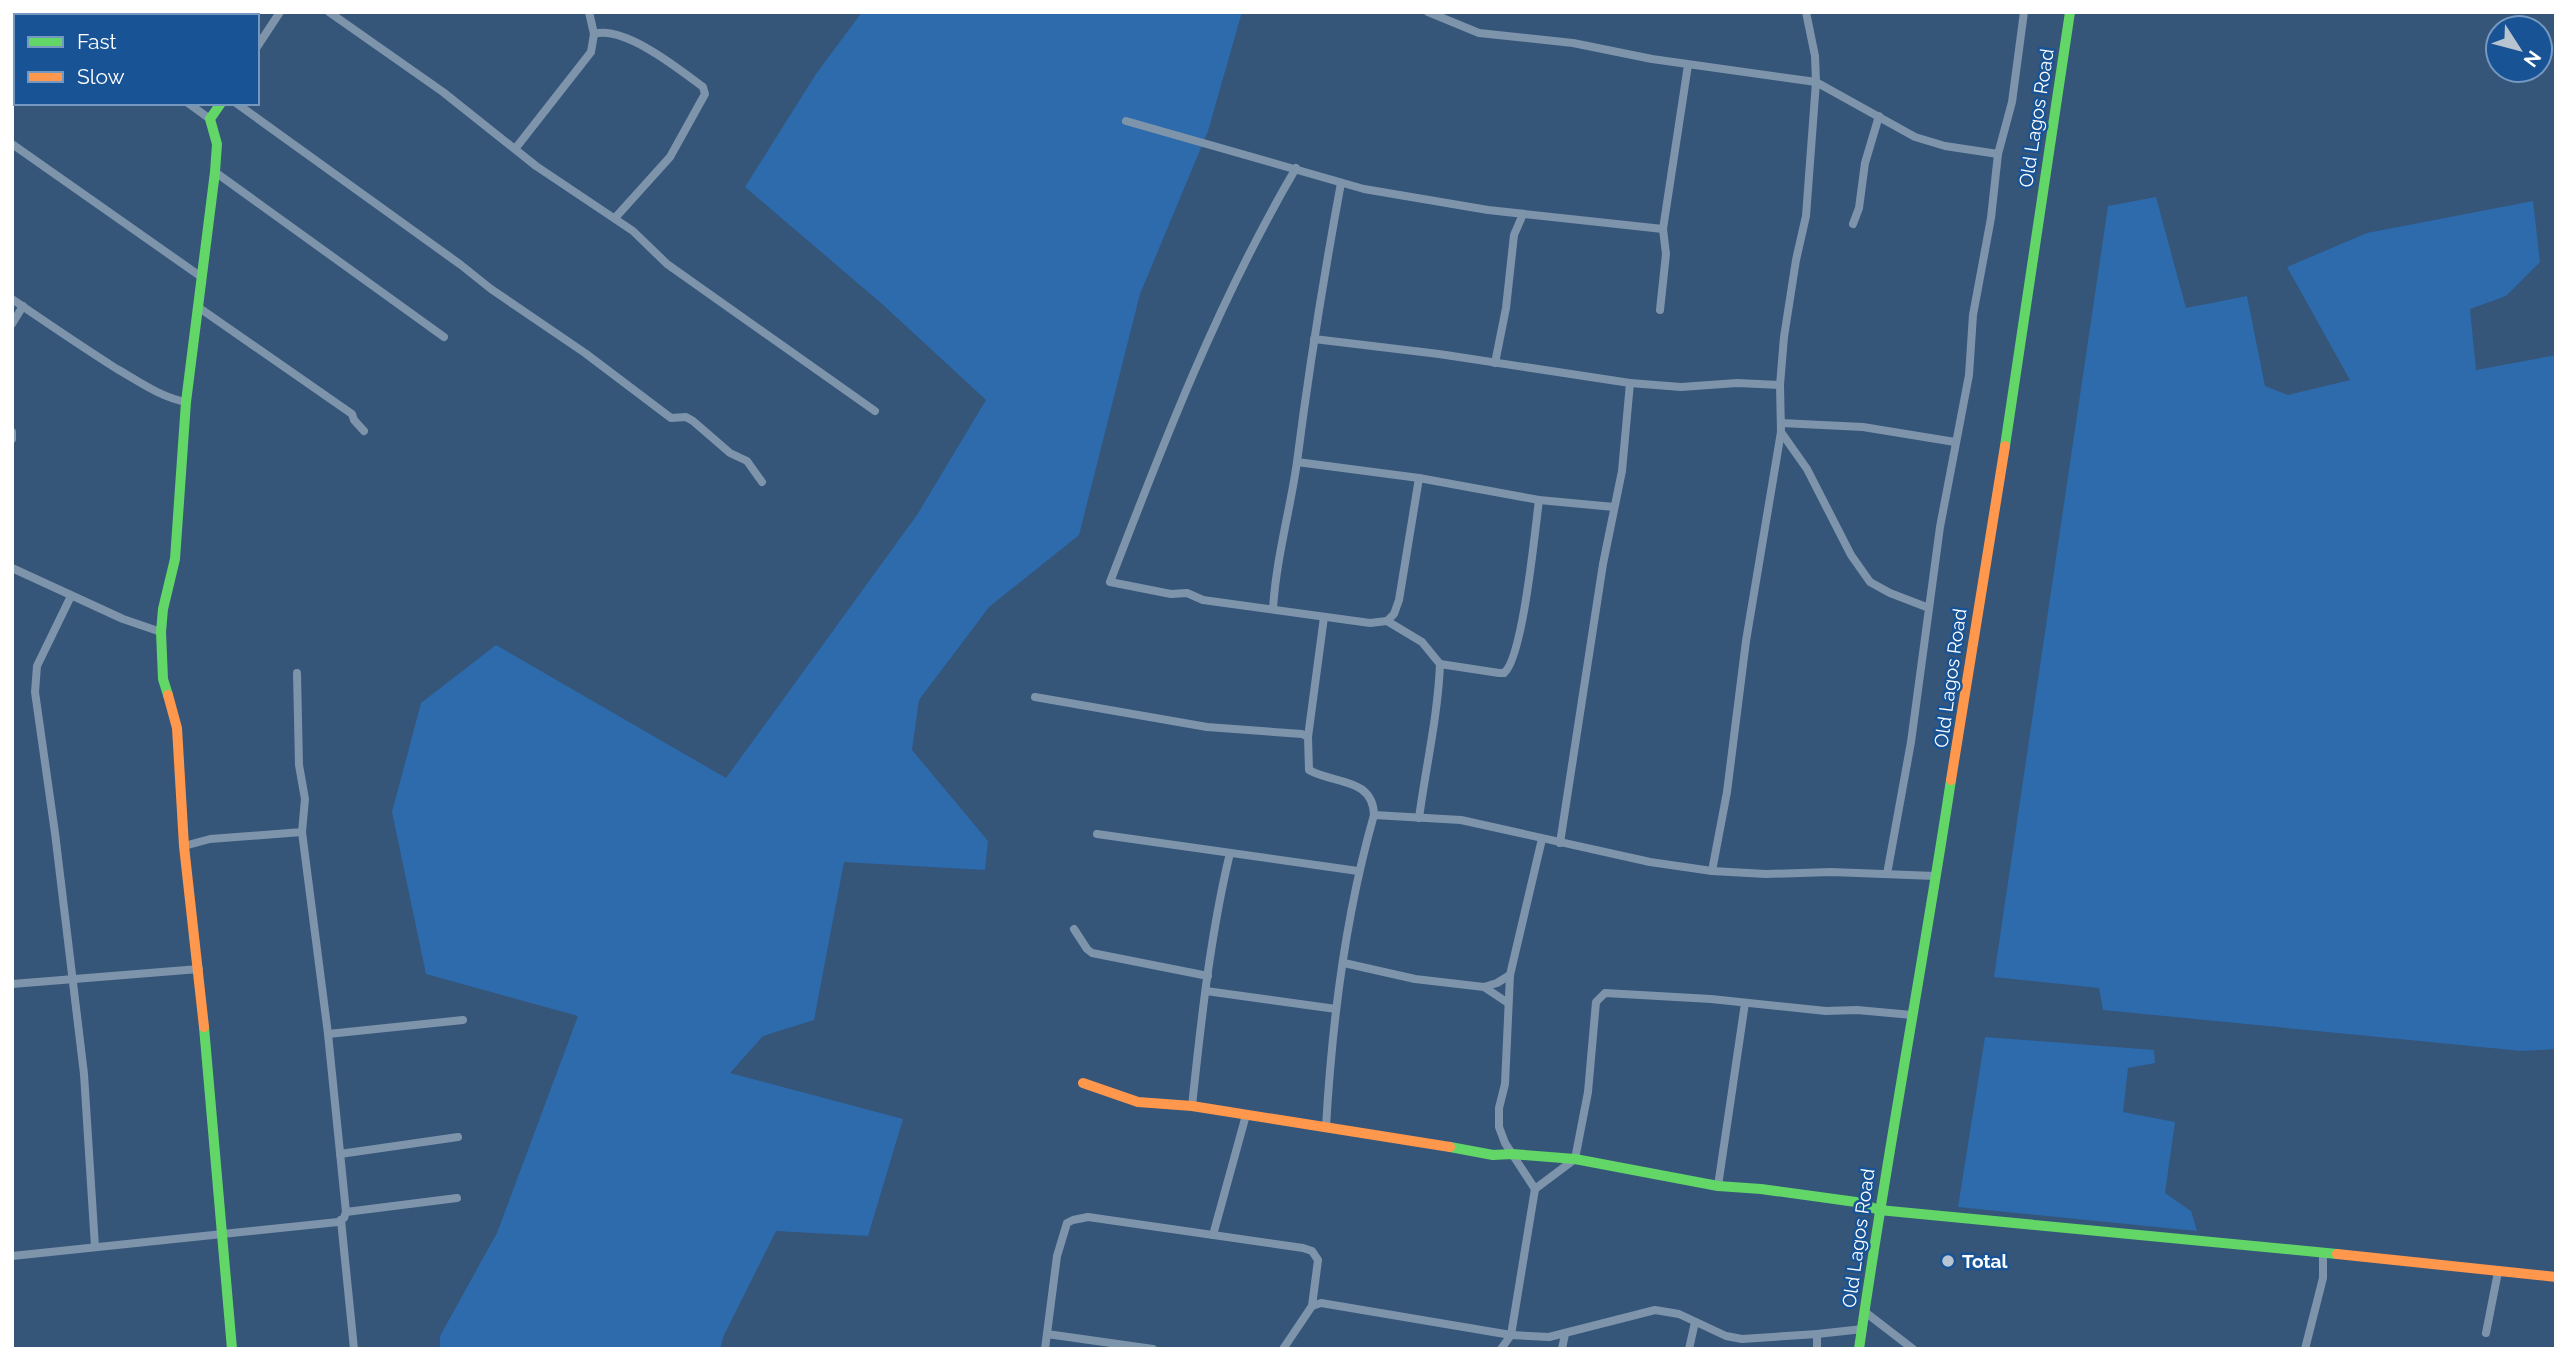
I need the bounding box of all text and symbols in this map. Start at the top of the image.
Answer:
legend [14,14,259,105]
north arrow [2484,14,2554,84]
text: Fast [77,29,117,54]
street label: Old Lagos Road [2014,47,2058,189]
text: N [2520,47,2546,71]
text: Slow [77,64,125,89]
street label: Old Lagos Road [1929,607,1971,749]
street label: Old Lagos Road [1837,1167,1879,1309]
place label: Total [1962,1250,2008,1272]
marker: Total [1940,1253,1956,1269]

